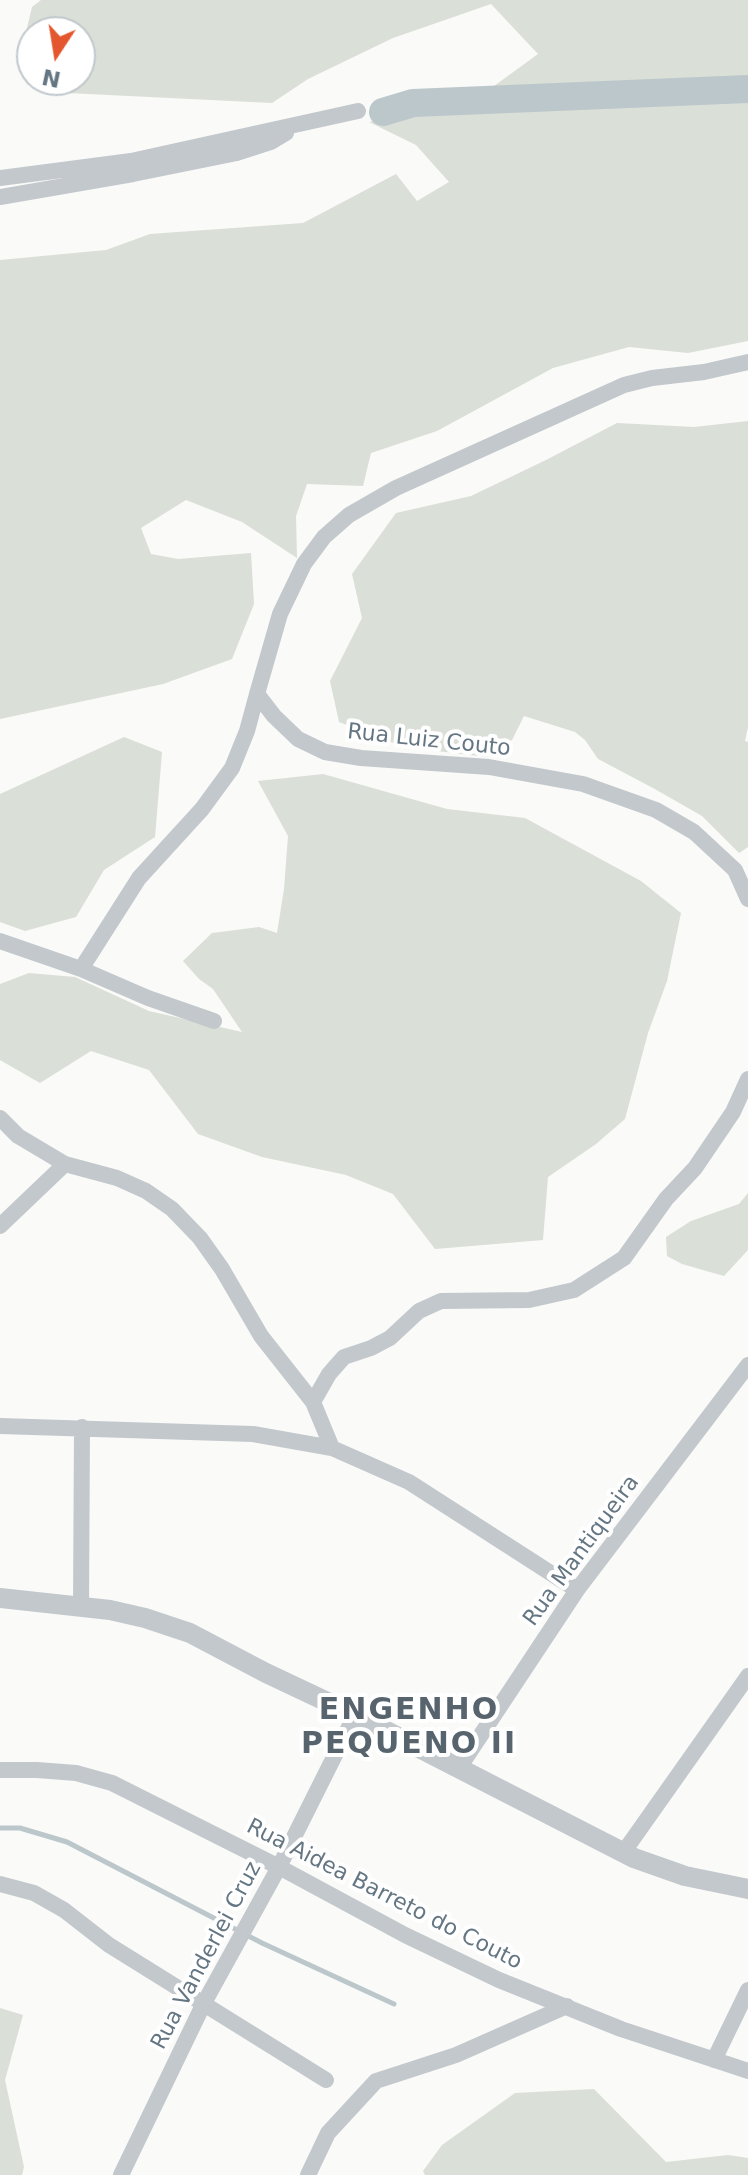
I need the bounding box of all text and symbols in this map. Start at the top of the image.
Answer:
north arrow [16,16,96,96]
text: N [40,64,63,92]
street label: Rua Luiz Couto [346,719,512,763]
street label: Rua Mantiqueira [518,1470,646,1632]
district label: ENGENHO PEQUENO II [301,1693,517,1764]
street label: Rua Aidea Barreto do Couto [242,1814,526,1976]
street label: Rua Vanderlei Cruz [146,1858,268,2054]

